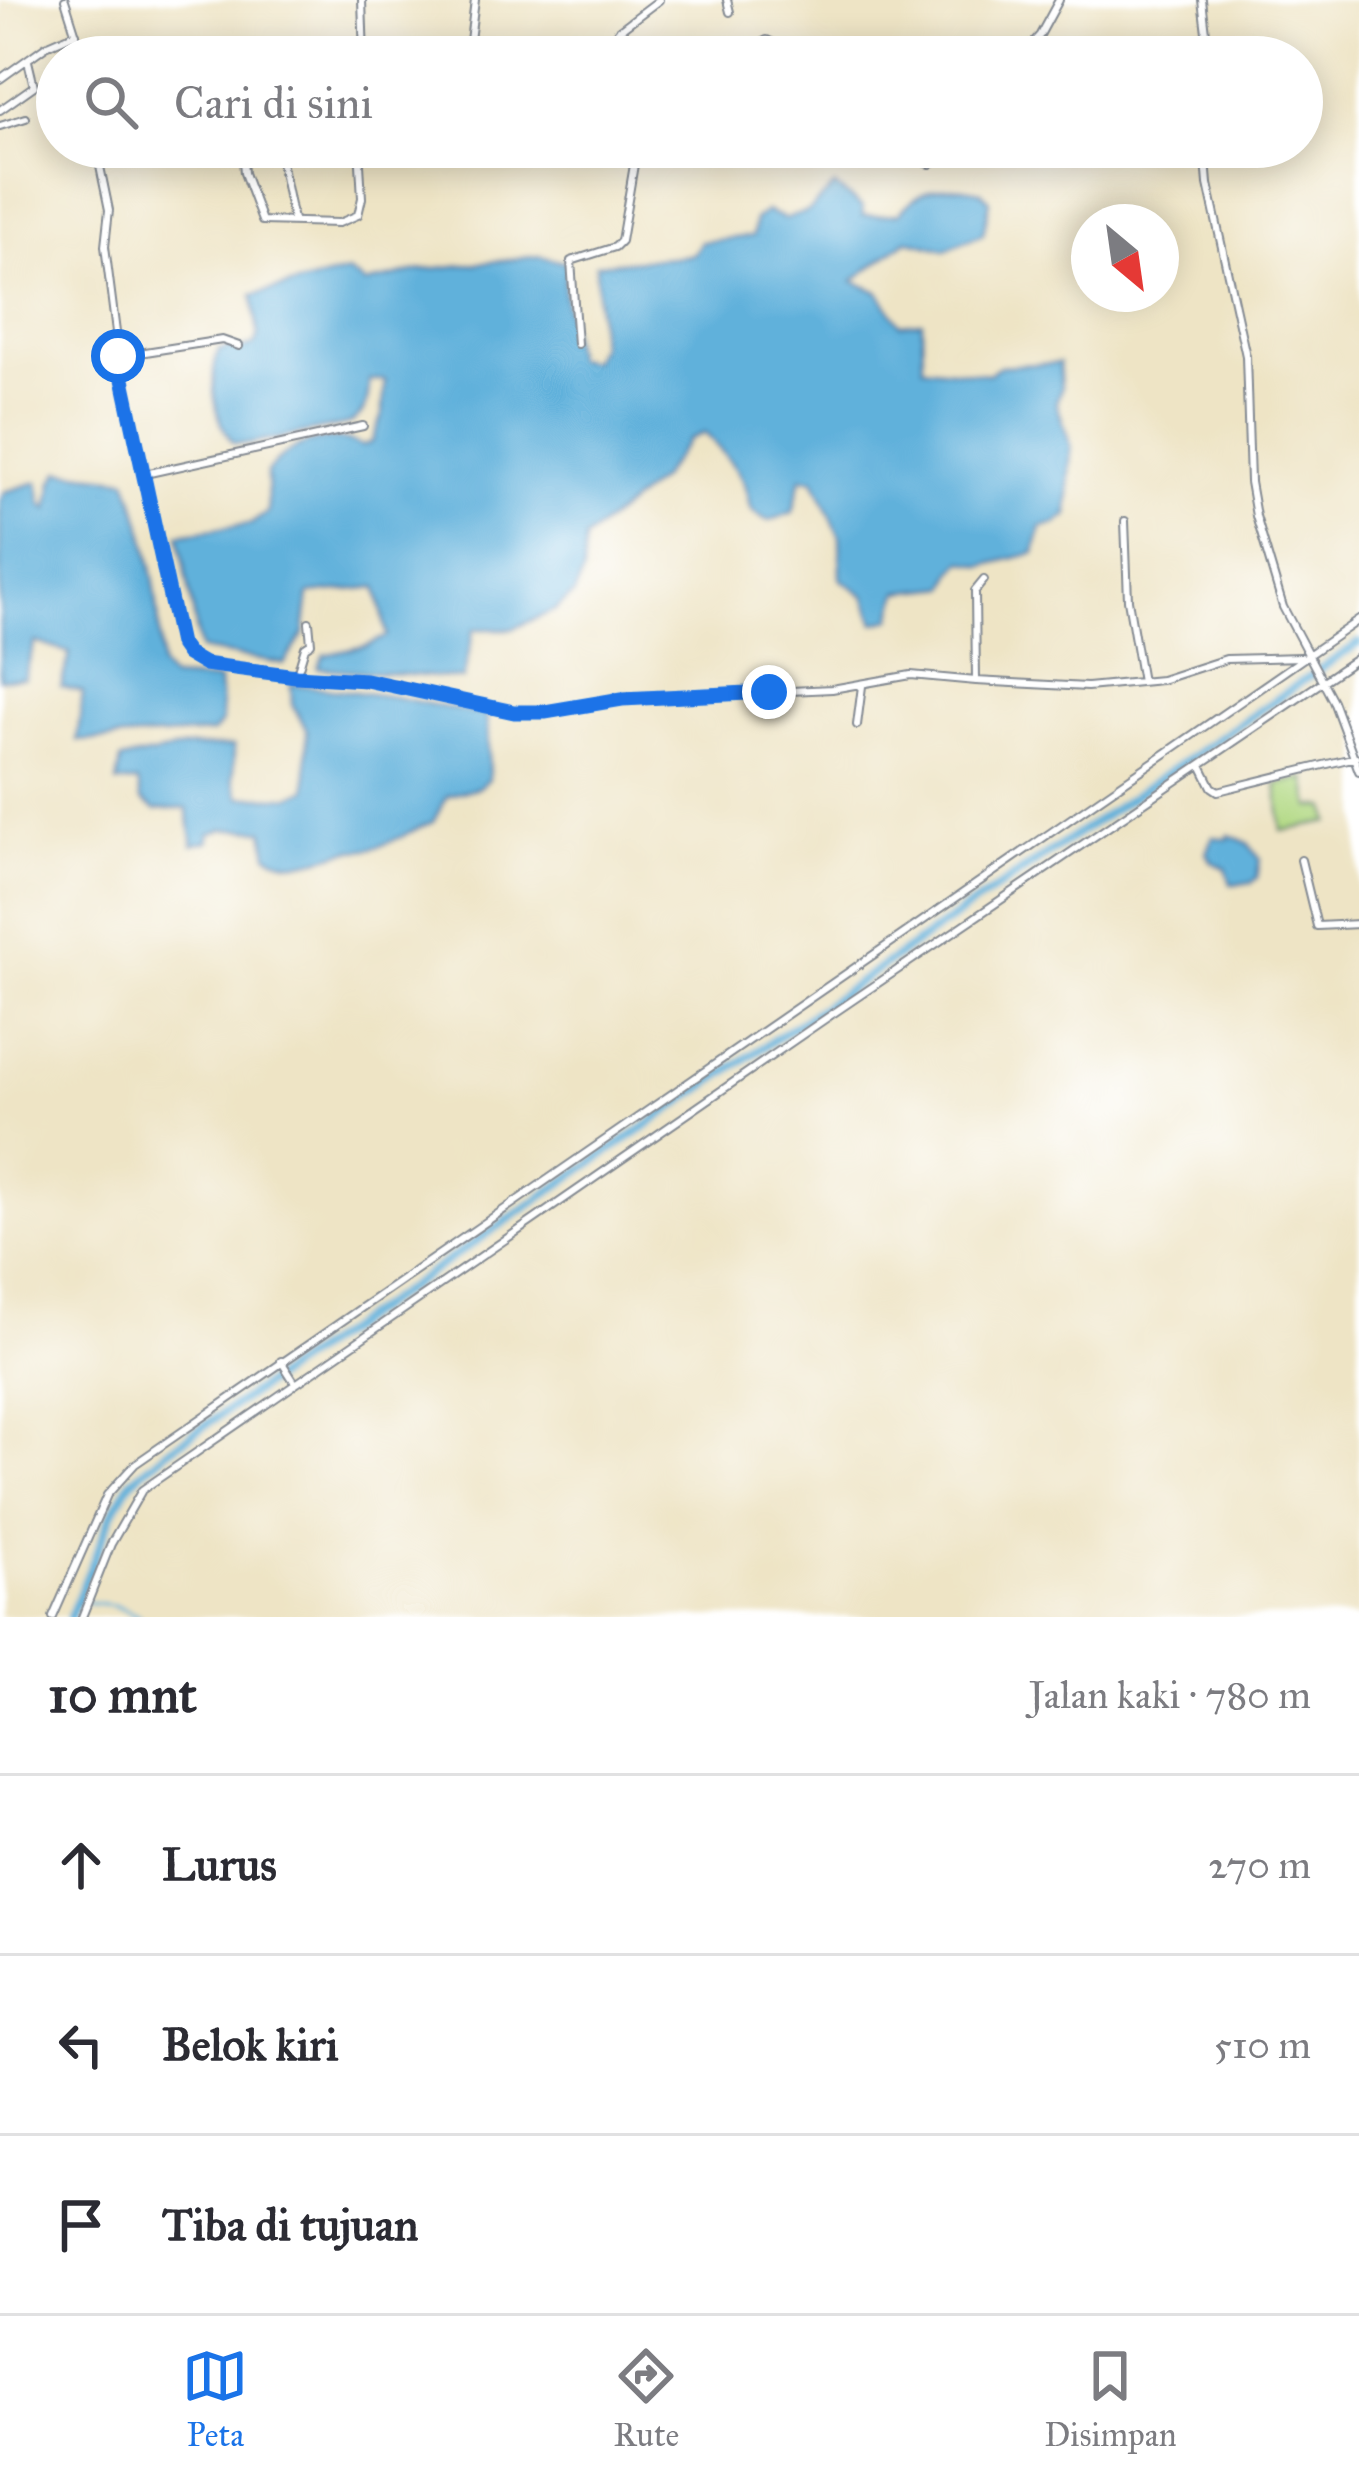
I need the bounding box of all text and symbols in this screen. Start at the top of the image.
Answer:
search box [36,36,1323,168]
icon: search [78,69,144,135]
text: Cari di sini [174,75,373,130]
north arrow [1071,204,1179,312]
route start [91,329,145,383]
route end [742,665,796,719]
text: 10 mnt [48,1664,197,1726]
text: Jalan kaki · 780 m [1029,1671,1311,1719]
icon: ahead [48,1832,114,1898]
text: Lurus [162,1837,277,1892]
text: 270 m [1208,1841,1311,1889]
icon: left [48,2012,114,2078]
text: Belok kiri [162,2017,338,2072]
text: 510 m [1214,2021,1311,2069]
icon: arrive [48,2192,114,2258]
text: Tiba di tujuan [162,2197,418,2252]
tab: Peta [182,2343,248,2455]
tab: Rute [613,2343,679,2455]
tab: Disimpan [1044,2343,1177,2455]

